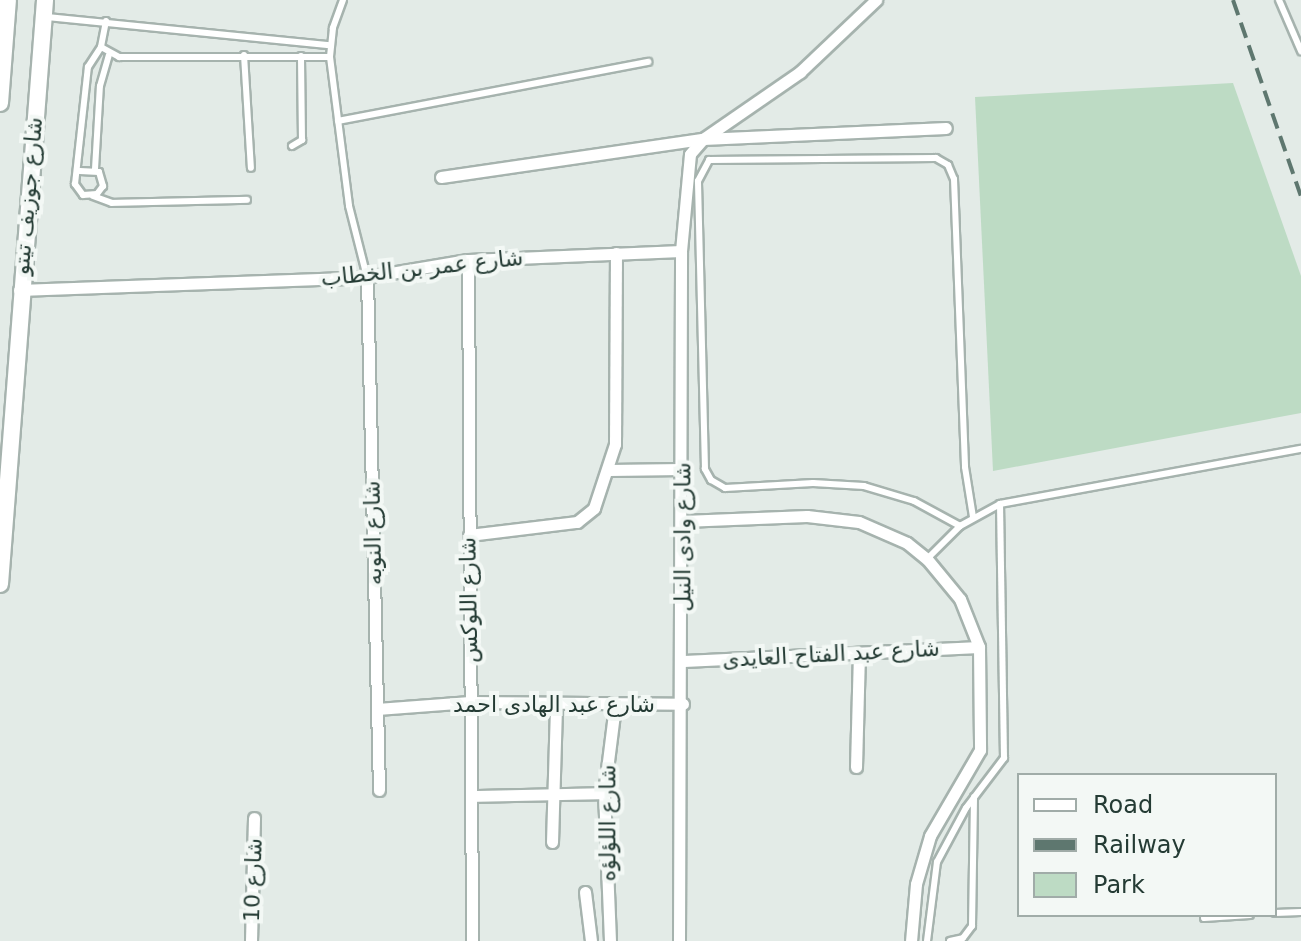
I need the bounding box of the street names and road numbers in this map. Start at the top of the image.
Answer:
street label: شارع جوزيف تيتو [8,116,48,276]
street label: شارع عمر بن الخطاب [320,244,524,292]
street label: شارع وادى النيل [670,462,696,612]
street label: شارع النوبه [359,480,387,586]
street label: شارع اللوكس [455,537,483,663]
street label: شارع عبد الفتاح العايدى [722,635,940,673]
street label: شارع عبد الهادى احمد [453,692,655,718]
street label: شارع اللؤلؤه [595,765,621,881]
street label: شارع 10 [238,838,268,922]

